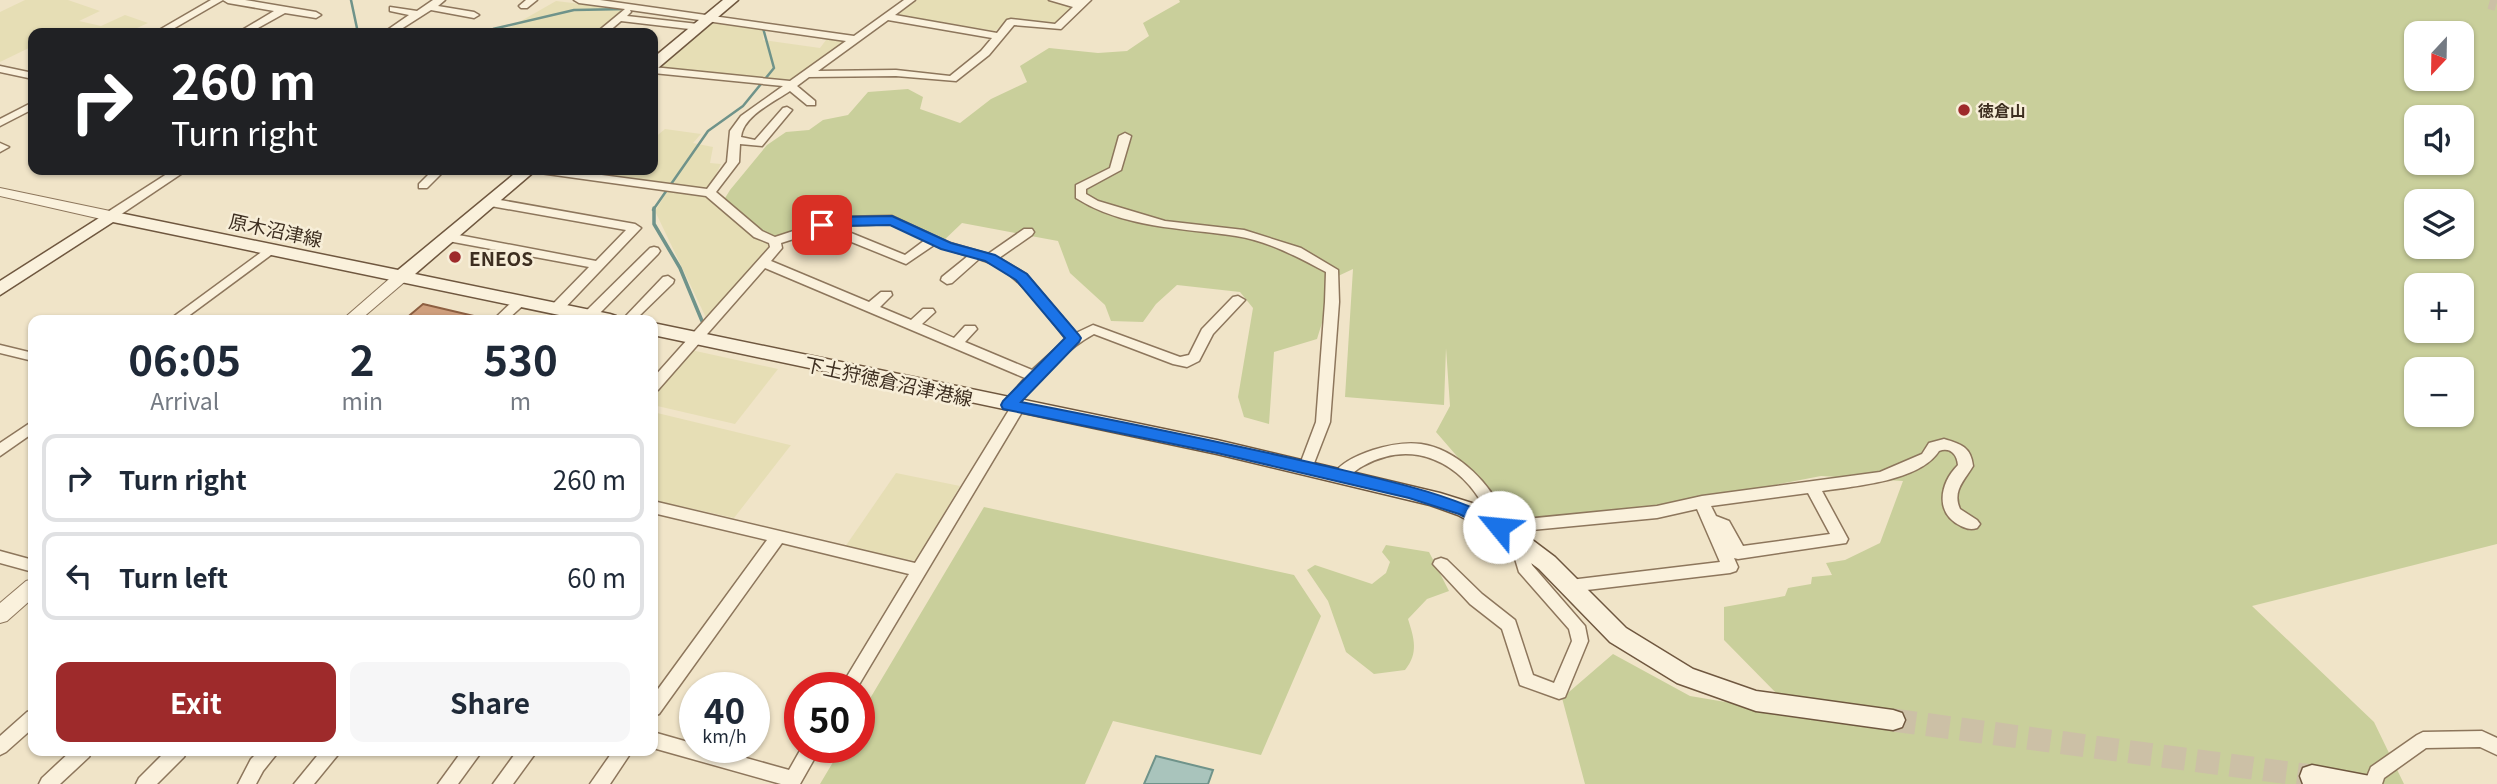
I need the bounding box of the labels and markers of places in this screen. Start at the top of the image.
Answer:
place label: 徳倉山 [1978,98,2026,122]
marker: 徳倉山 [1956,102,1972,118]
pin [792,195,852,255]
place label: ENEOS [469,244,533,271]
marker: ENEOS [447,249,463,265]

